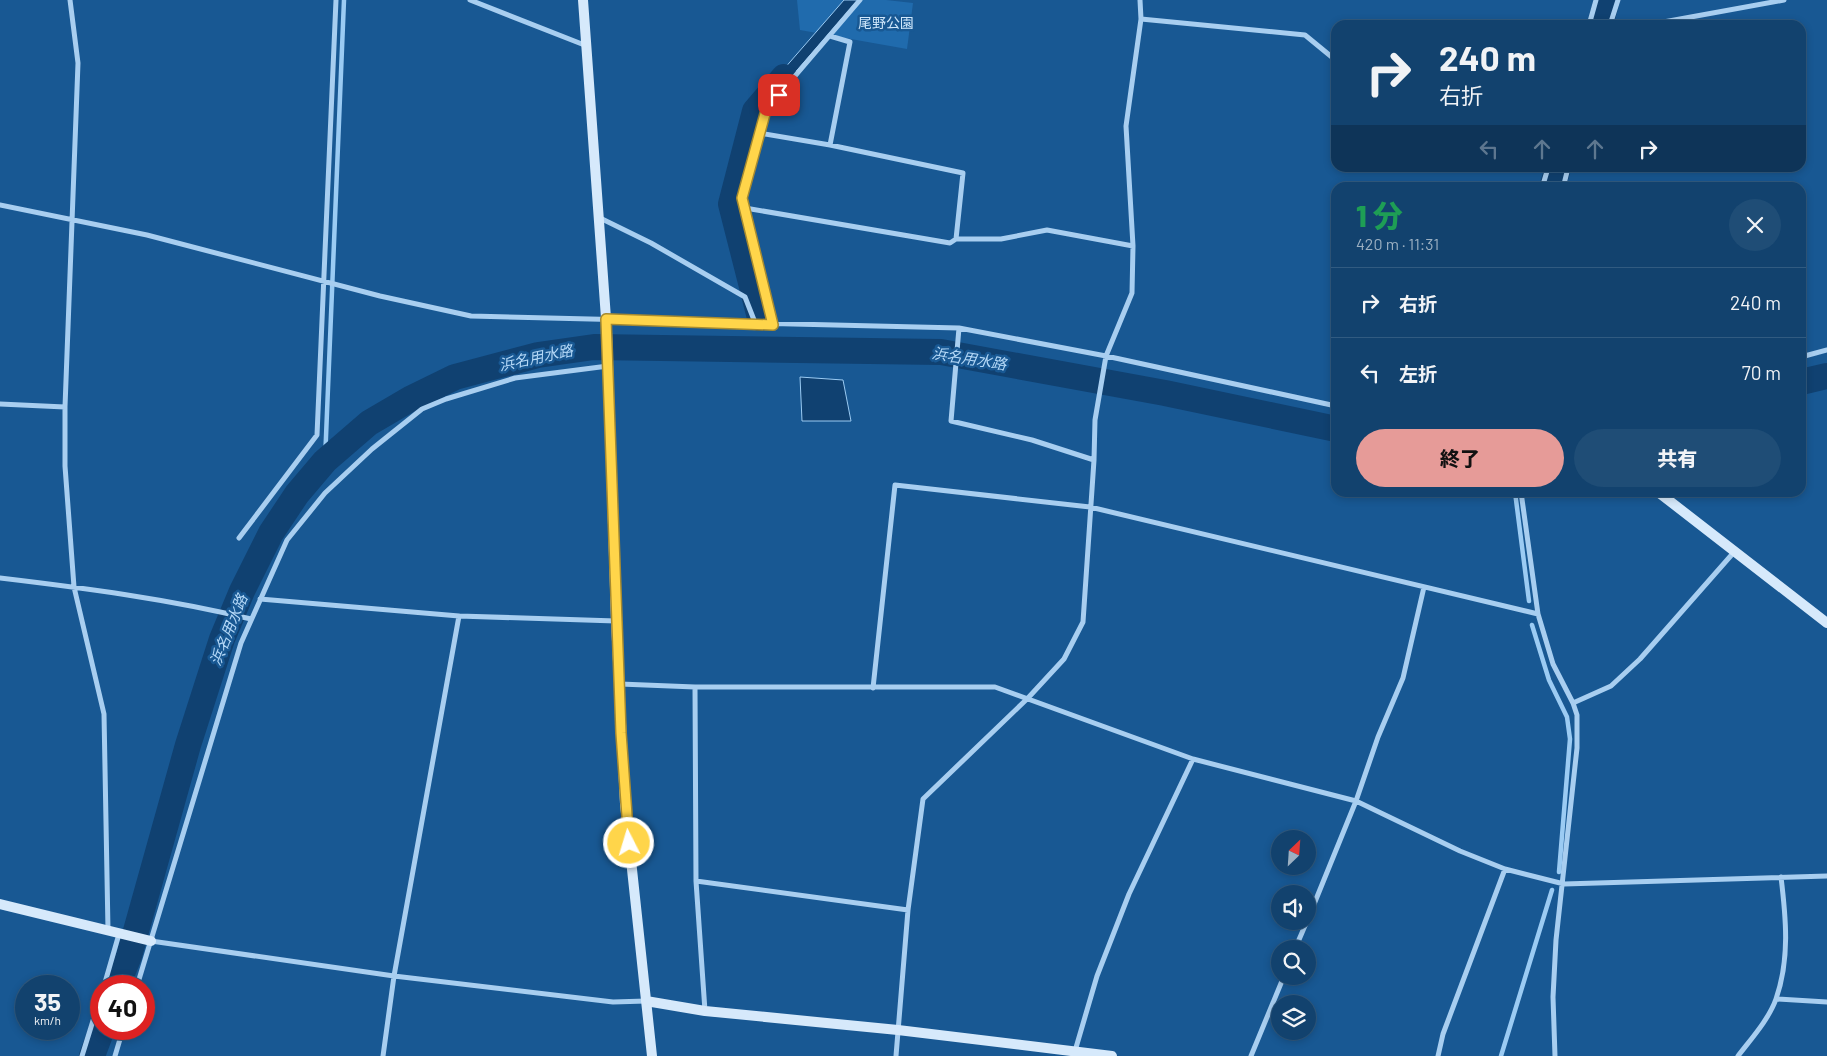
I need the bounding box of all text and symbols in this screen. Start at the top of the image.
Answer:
park label: 尾野公園 [858,14,914,31]
text: 240 m [1439,36,1536,78]
icon: right [1356,40,1421,105]
pin [758,74,800,116]
icon: arrive [765,81,793,109]
text: 右折 [1439,82,1483,108]
icon: left [1475,135,1503,163]
icon: ahead [1528,135,1556,163]
icon: ahead [1581,135,1609,163]
icon: right [1634,135,1662,163]
text: 1 分 [1356,197,1403,233]
button: close [1729,199,1781,251]
text: 420 m · 11:31 [1356,234,1439,253]
icon: right [1356,289,1384,317]
text: 240 m [1730,291,1781,314]
text: 右折 [1399,292,1437,315]
water label: 浜名用水路 [497,340,576,374]
water label: 浜名用水路 [931,343,1010,373]
icon: left [1356,359,1384,387]
text: 70 m [1742,361,1781,384]
text: 左折 [1399,362,1437,385]
button: 終了 [1356,429,1564,487]
button: 共有 [1574,429,1781,487]
water label: 浜名用水路 [206,590,251,668]
position arrow [602,816,654,868]
north arrow [1271,830,1316,875]
map controls [1271,830,1316,1040]
button: sound [1271,885,1316,930]
button: search [1271,940,1316,985]
speed limit sign: 40 [90,975,155,1040]
text: 35 [34,986,61,1016]
button: layers [1271,995,1316,1040]
text: km/h [34,1013,61,1027]

